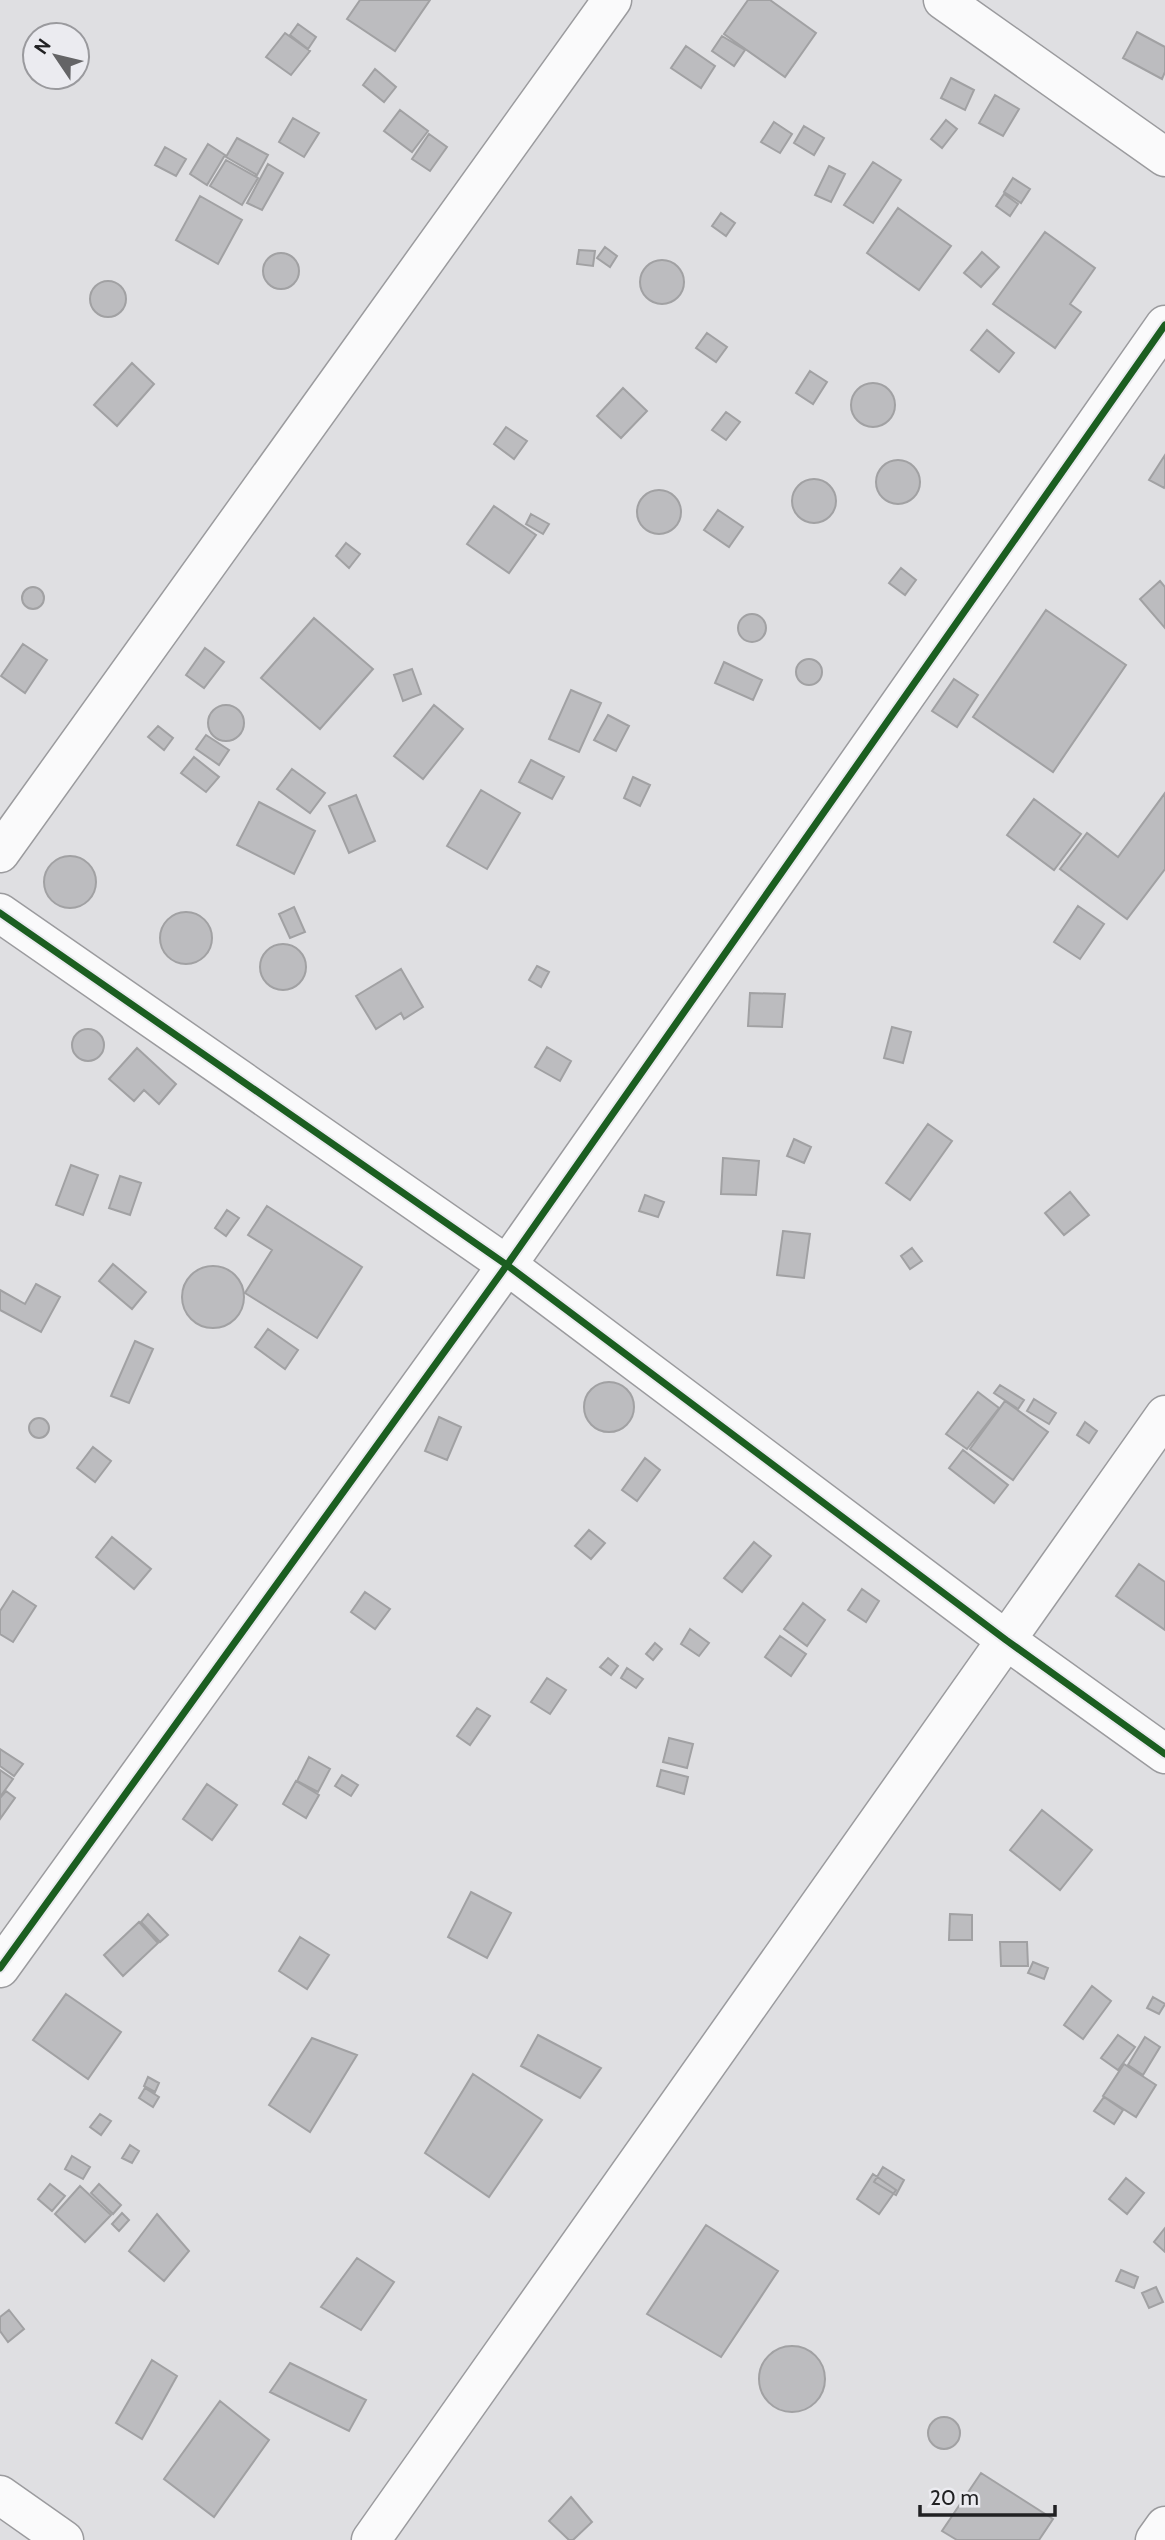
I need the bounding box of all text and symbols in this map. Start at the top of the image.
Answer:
north arrow [21,21,91,91]
text: N [29,34,56,59]
scale bar [920,2474,1055,2518]
text: 20 m [930,2485,979,2510]

